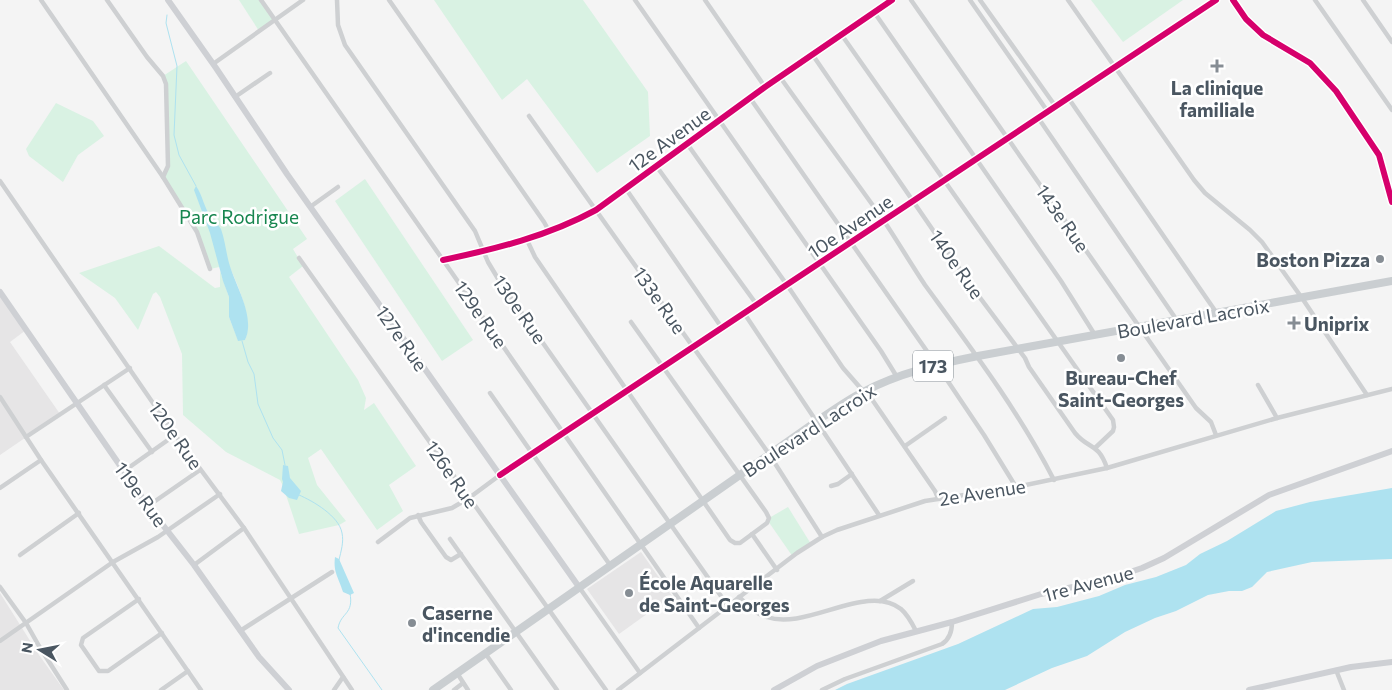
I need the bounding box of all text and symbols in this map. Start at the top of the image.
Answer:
marker: La clinique familiale [1210,59,1224,73]
place label: La clinique familiale [1171,76,1263,121]
street label: 12e Avenue [624,102,714,176]
street label: 143e Rue [1031,180,1095,256]
street label: 10e Avenue [803,189,897,263]
park label: Parc Rodrigue [179,205,299,228]
street label: 140e Rue [925,225,989,303]
place label: Boston Pizza [1256,248,1370,271]
marker: Boston Pizza [1374,253,1386,265]
street label: 133e Rue [629,262,691,338]
street label: 130e Rue [488,270,552,348]
street label: 129e Rue [449,276,513,352]
street label: Boulevard Lacroix [1115,293,1271,343]
street label: 127e Rue [371,301,433,375]
place label: Uniprix [1304,312,1370,335]
marker: Uniprix [1288,317,1300,329]
road number: 173 [913,351,953,382]
marker: Bureau-Chef Saint-Georges [1115,352,1127,364]
place label: Bureau-Chef Saint-Georges [1058,366,1184,411]
street label: Boulevard Lacroix [738,378,880,482]
street label: 120e Rue [144,396,208,474]
street label: 126e Rue [420,436,484,512]
street label: 119e Rue [110,457,172,531]
street label: 2e Avenue [937,474,1027,510]
street label: 1re Avenue [1040,560,1136,606]
place label: École Aquarelle de Saint-Georges [639,571,790,616]
marker: École Aquarelle de Saint-Georges [623,587,635,599]
place label: Caserne d'incendie [422,601,510,646]
marker: Caserne d'incendie [406,617,418,629]
north arrow [15,625,65,675]
text: N [17,641,36,654]

